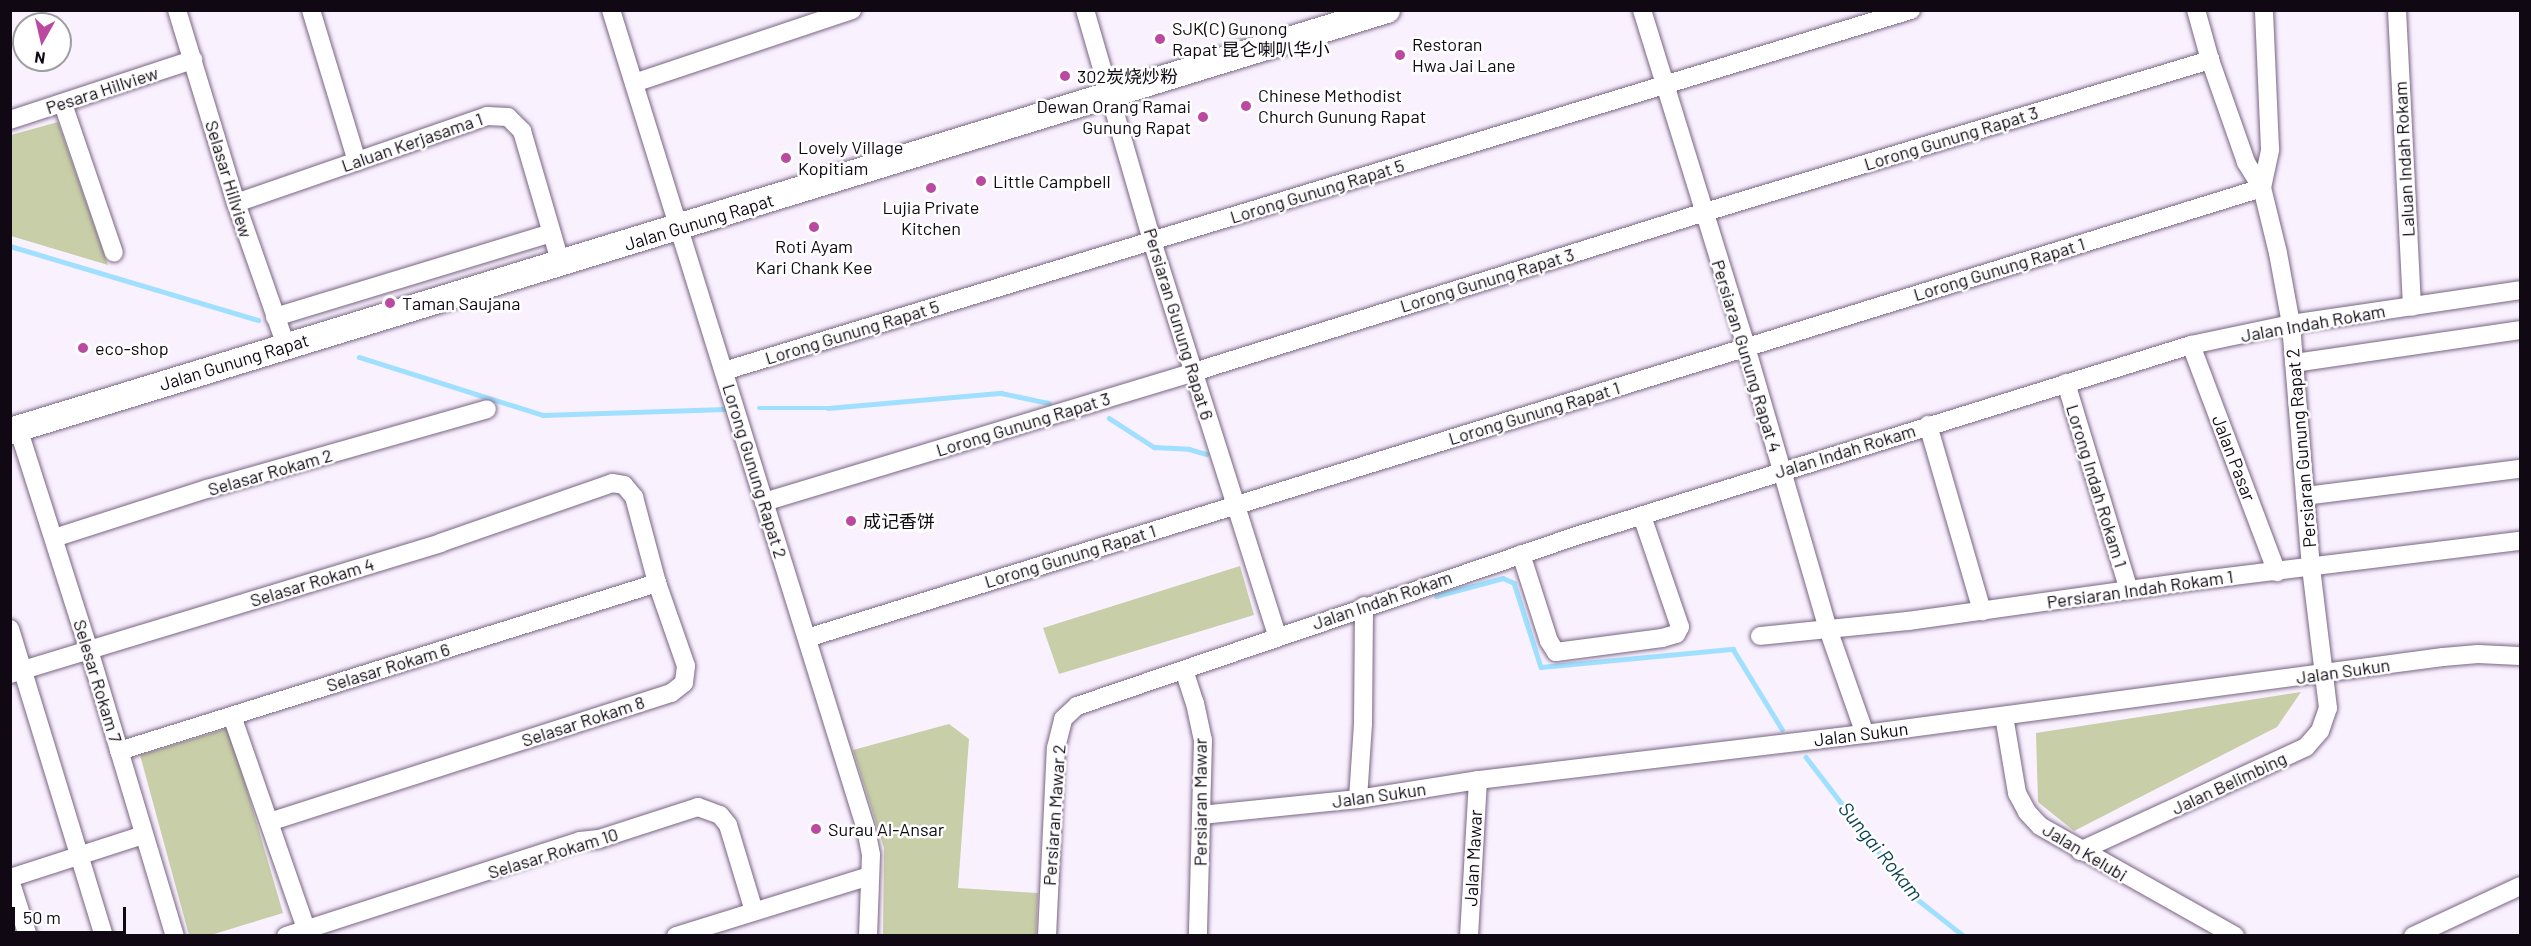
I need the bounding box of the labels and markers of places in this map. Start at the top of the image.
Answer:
place label: SJK(C) Gunong Rapat 昆仑喇叭华小 [1172,18,1329,60]
marker: SJK(C) Gunong Rapat 昆仑喇叭华小 [1153,32,1167,46]
place label: Restoran Hwa Jai Lane [1412,34,1516,76]
marker: Restoran Hwa Jai Lane [1393,48,1407,62]
place label: 302炭烧炒粉 [1077,65,1178,87]
marker: 302炭烧炒粉 [1058,69,1072,83]
place label: Chinese Methodist Church Gunung Rapat [1258,85,1426,128]
place label: Dewan Orang Ramai Gunung Rapat [1037,96,1191,138]
marker: Chinese Methodist Church Gunung Rapat [1239,99,1253,113]
marker: Dewan Orang Ramai Gunung Rapat [1196,110,1210,124]
place label: Lovely Village Kopitiam [798,137,903,180]
marker: Lovely Village Kopitiam [779,151,793,165]
place label: Little Campbell [993,170,1111,192]
marker: Little Campbell [974,174,988,188]
marker: Lujia Private Kitchen [924,181,938,195]
place label: Lujia Private Kitchen [883,197,979,240]
marker: Roti Ayam Kari Chank Kee [807,220,821,234]
place label: Roti Ayam Kari Chank Kee [756,236,872,278]
place label: Taman Saujana [402,292,520,314]
marker: Taman Saujana [383,296,397,310]
place label: eco-shop [95,337,169,359]
marker: eco-shop [76,341,90,355]
place label: 成记香饼 [863,510,935,532]
marker: 成记香饼 [844,514,858,528]
place label: Surau Al-Ansar [828,818,944,840]
marker: Surau Al-Ansar [809,822,823,836]

